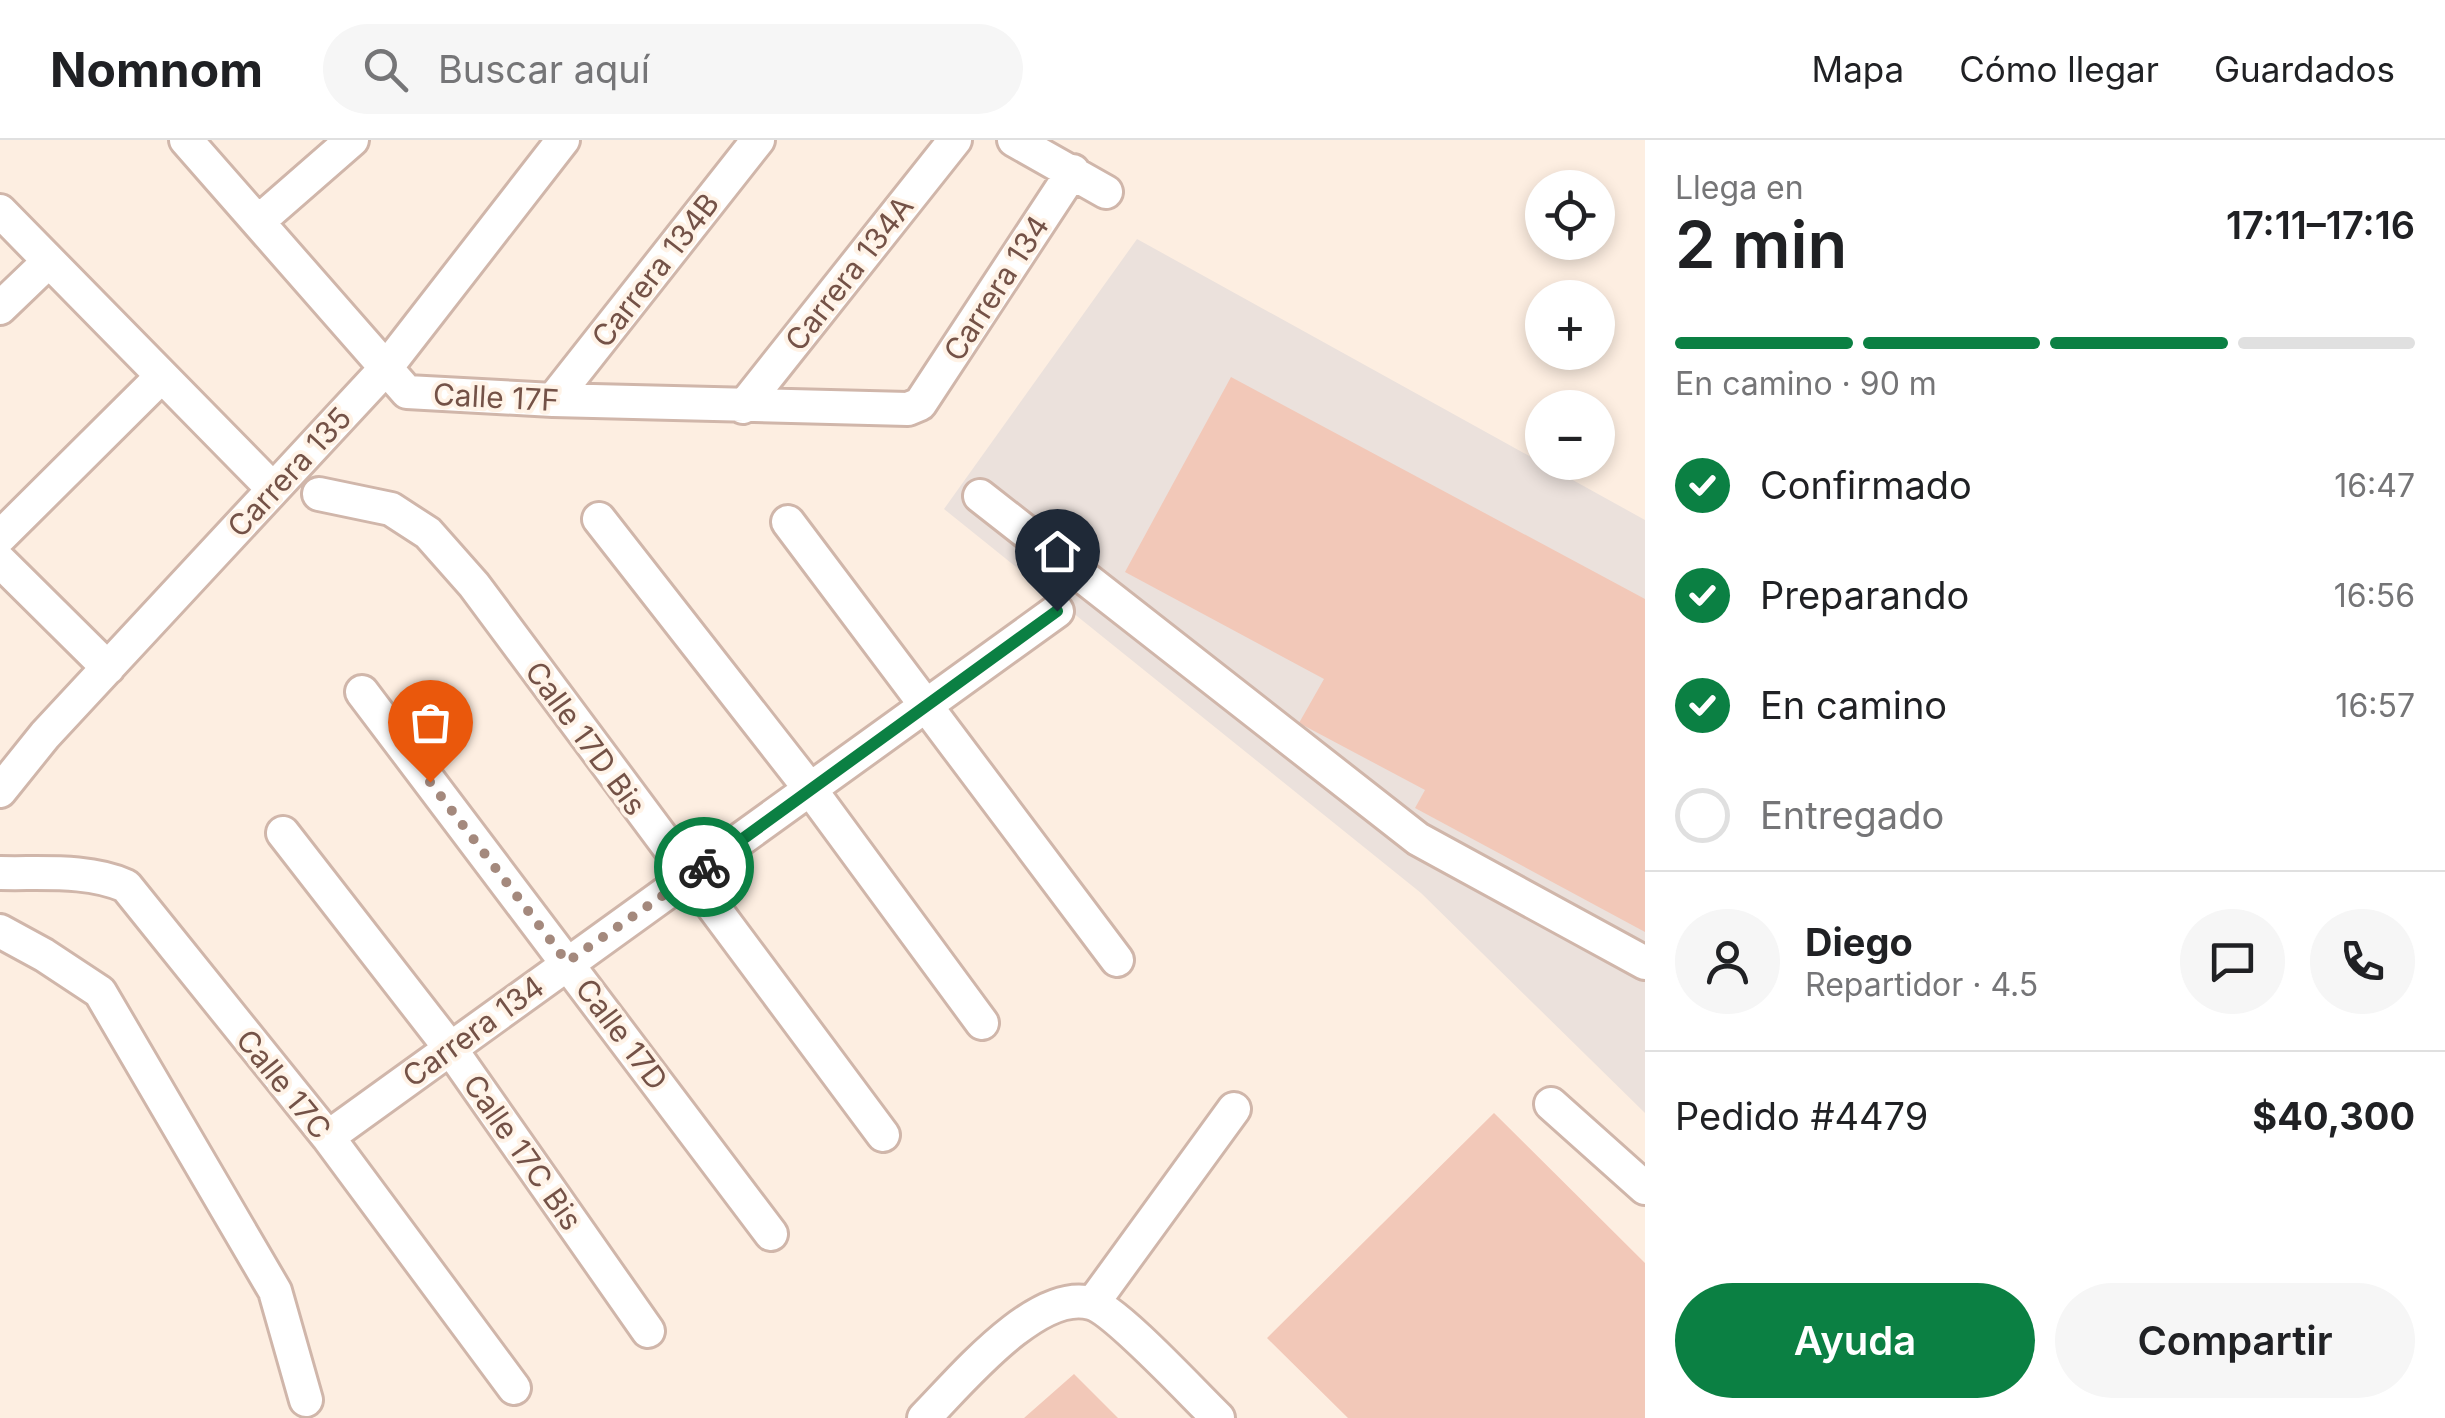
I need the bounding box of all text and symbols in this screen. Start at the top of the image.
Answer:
search box [323,24,1023,114]
text: Nomnom [50,40,263,99]
icon: search [358,42,413,97]
text: Buscar aquí [438,46,650,92]
text: Mapa [1812,48,1904,90]
text: Cómo llegar [1959,48,2159,90]
text: Guardados [2214,48,2395,90]
text: Llega en [1675,168,1804,207]
map controls [1525,170,1615,480]
button: locate [1525,170,1615,260]
street label: Carrera 134B [584,186,726,354]
street label: Carrera 134A [777,189,921,357]
text: 17:11–17:16 [2226,202,2415,248]
text: 2 min [1675,205,1847,284]
street label: Carrera 134 [936,209,1056,367]
button: + [1525,280,1615,370]
text: En camino · 90 m [1675,364,1937,403]
street label: Calle 17F [432,376,560,418]
button: − [1525,390,1615,480]
street label: Carrera 135 [220,400,358,544]
icon: check [1675,458,1730,513]
text: Confirmado [1760,462,1972,508]
text: 16:47 [2334,466,2415,505]
pin [1015,509,1100,612]
icon: home [1030,524,1085,579]
icon: check [1675,568,1730,623]
text: Preparando [1760,572,1969,618]
text: 16:56 [2334,576,2415,615]
street label: Calle 17D Bis [518,654,654,822]
icon: check [1675,678,1730,733]
pin [388,680,473,783]
text: En camino [1760,682,1947,728]
text: 16:57 [2335,686,2415,725]
icon: bag [403,695,458,750]
text: Entregado [1760,792,1944,838]
courier [654,817,754,917]
icon: bike [677,840,732,895]
button: person [1675,909,1780,1014]
button: chat [2180,909,2285,1014]
button: phone [2310,909,2415,1014]
text: Diego [1805,919,1913,965]
text: Repartidor · 4.5 [1805,965,2038,1004]
street label: Carrera 134 [395,968,551,1094]
street label: Calle 17D [568,971,676,1097]
street label: Calle 17C [229,1022,339,1146]
street label: Calle 17C Bis [456,1067,590,1237]
text: Pedido #4479 [1675,1093,1928,1139]
text: $40,300 [2252,1093,2415,1139]
button: Ayuda [1675,1283,2035,1398]
button: Compartir [2055,1283,2415,1398]

